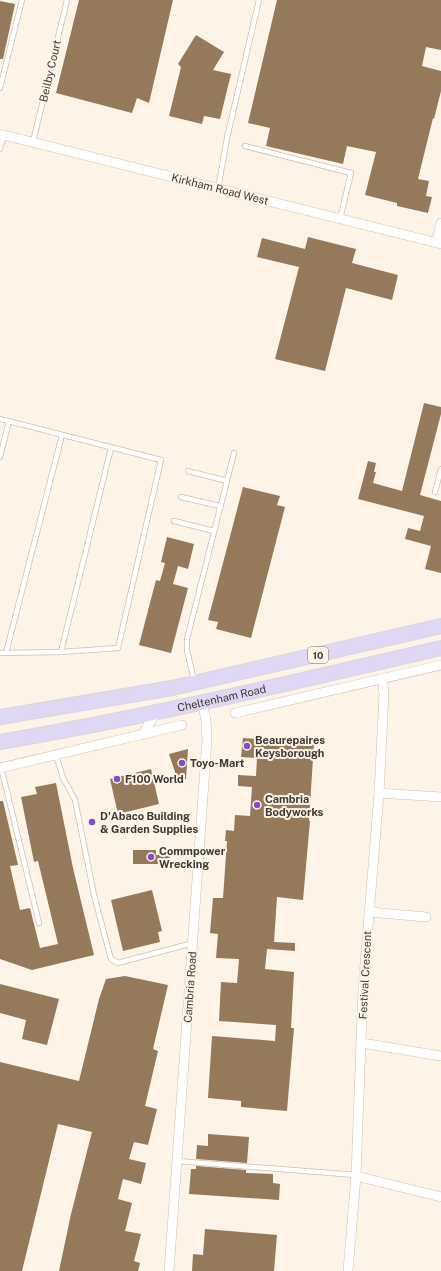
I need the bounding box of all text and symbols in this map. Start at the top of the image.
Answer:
street label: Beilby Court [37,39,63,103]
street label: Kirkham Road West [170,171,270,207]
road number: 10 [308,647,328,663]
street label: Cheltenham Road [176,683,267,714]
place label: Beaurepaires Keysborough [255,734,325,759]
marker: Beaurepaires Keysborough [242,741,252,751]
place label: Toyo-Mart [190,757,245,769]
marker: Toyo-Mart [177,758,187,768]
place label: F100 World [125,773,184,785]
marker: F100 World [112,774,122,784]
place label: Cambria Bodyworks [265,793,324,818]
marker: Cambria Bodyworks [252,800,262,810]
place label: D'Abaco Building & Garden Supplies [100,810,199,835]
marker: D'Abaco Building & Garden Supplies [87,817,97,827]
place label: Commpower Wrecking [159,845,226,870]
marker: Commpower Wrecking [146,852,156,862]
street label: Festival Crescent [357,930,373,1020]
street label: Cambria Road [182,951,198,1023]

